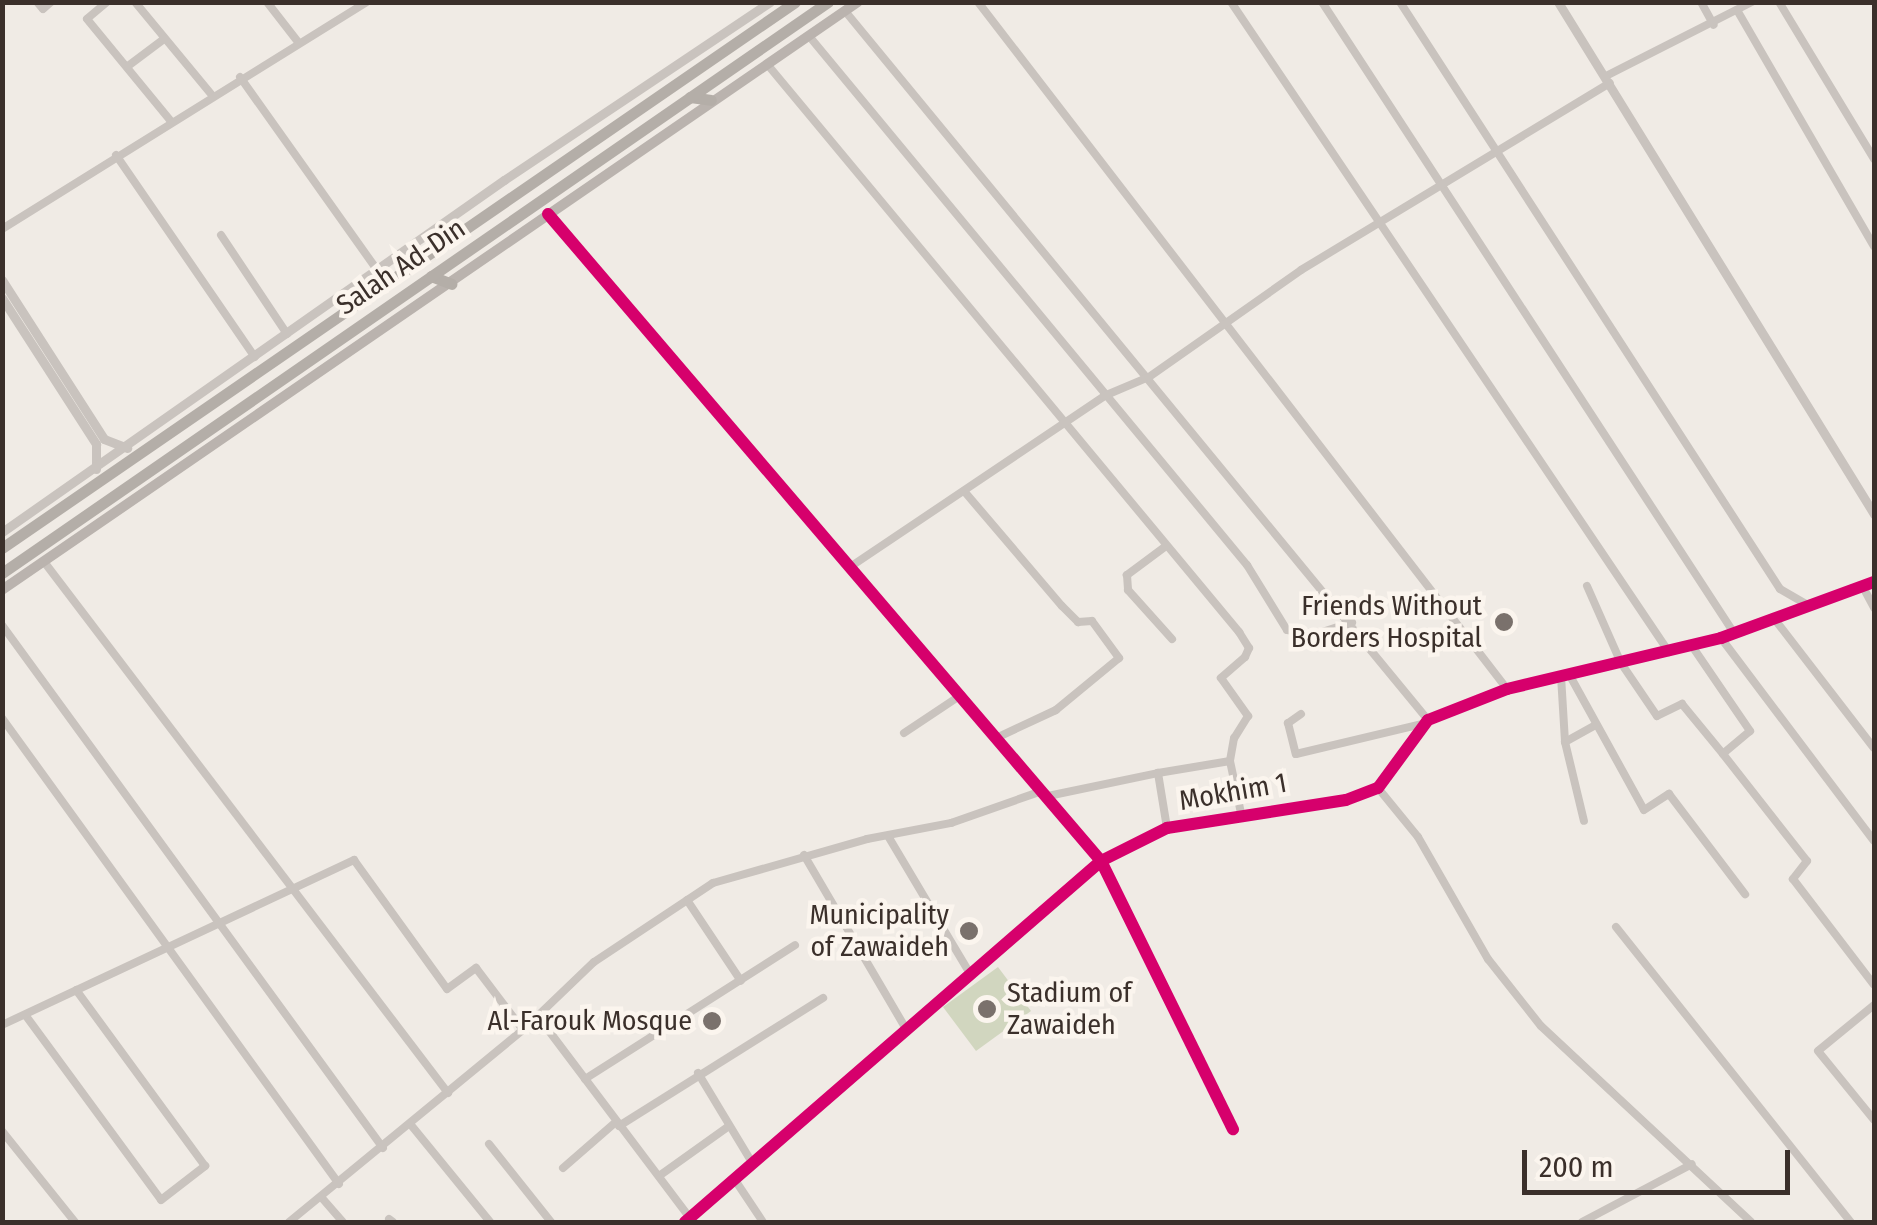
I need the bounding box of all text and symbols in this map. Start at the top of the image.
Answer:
street label: Salah Ad-Din [330,212,472,322]
place label: Friends Without Borders Hospital [1291,589,1482,655]
marker: Friends Without Borders Hospital [1491,609,1517,635]
street label: Mokhim 1 [1177,766,1289,818]
place label: Municipality of Zawaideh [810,898,949,964]
marker: Municipality of Zawaideh [958,920,980,942]
place label: Stadium of Zawaideh [1007,976,1132,1042]
marker: Stadium of Zawaideh [976,998,998,1020]
place label: Al-Farouk Mosque [487,1004,692,1038]
marker: Al-Farouk Mosque [701,1010,723,1032]
scale bar [1527,1130,1794,1192]
text: 200 m [1539,1149,1614,1185]

